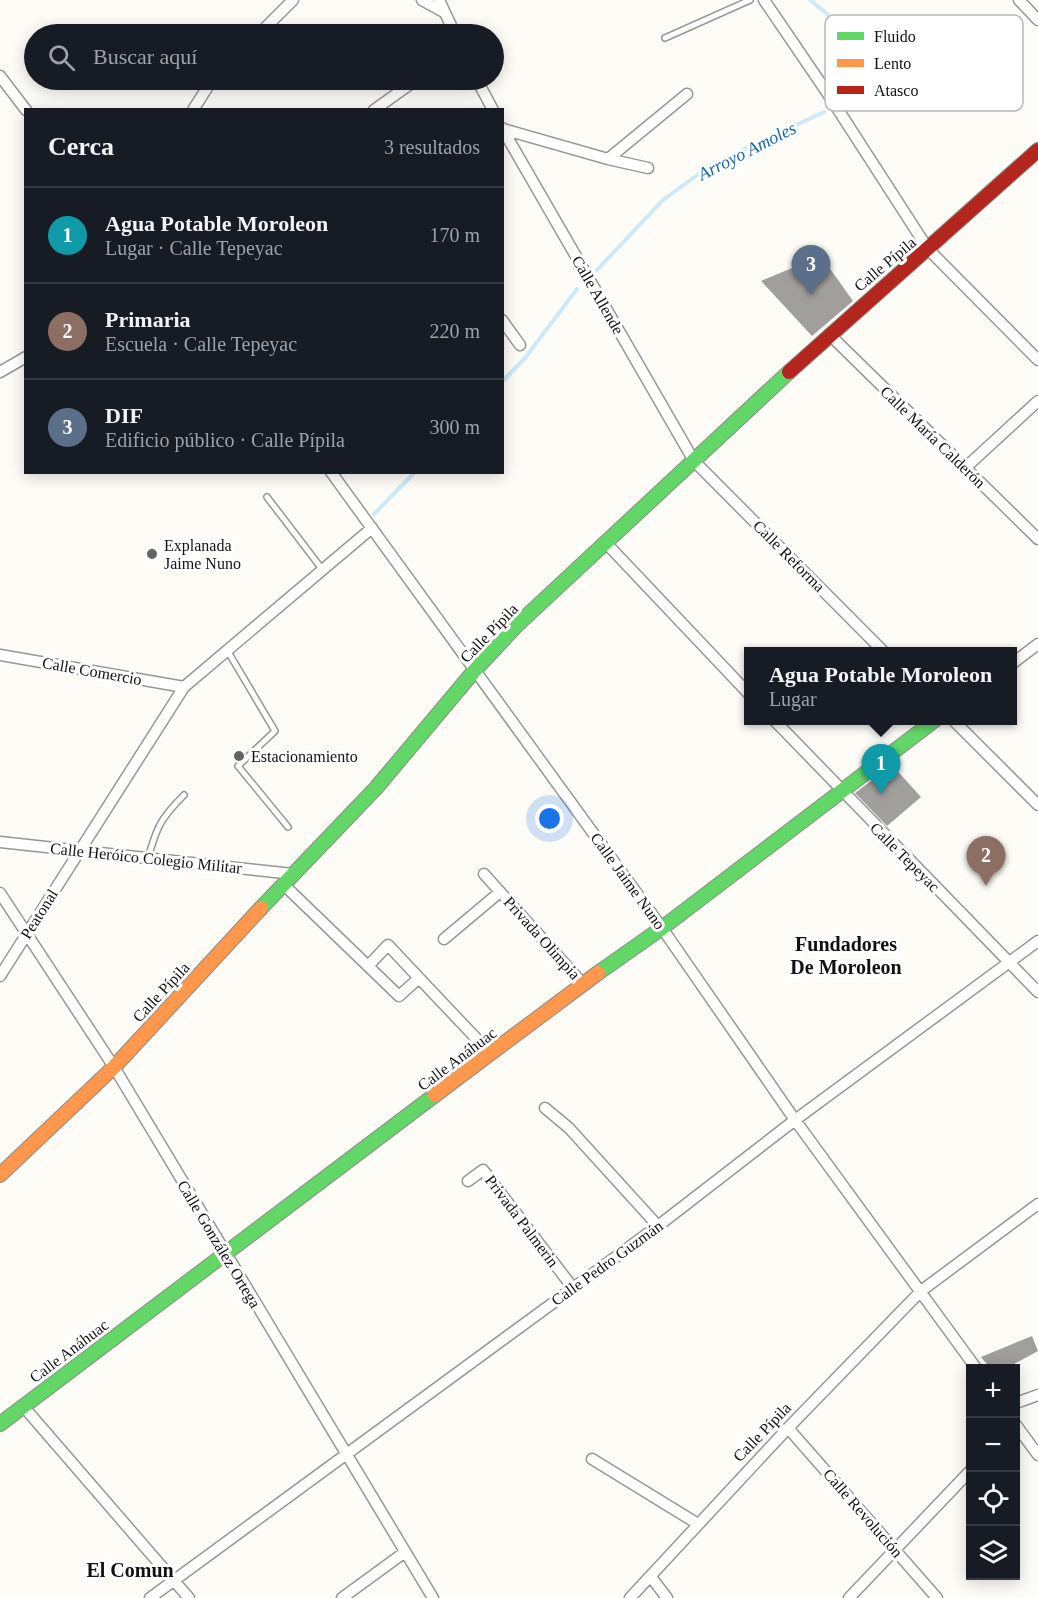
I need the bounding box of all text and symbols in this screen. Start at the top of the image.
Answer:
legend [825,15,1023,111]
search box [24,24,504,90]
text: Fluido [874,28,916,45]
icon: search [45,41,78,74]
text: Buscar aquí [93,44,197,69]
text: Lento [874,55,911,72]
text: Atasco [874,82,918,99]
water label: Arroyo Amoles [694,118,799,185]
text: Cerca [48,132,114,161]
text: 3 resultados [384,136,480,158]
text: Agua Potable Moroleon [105,211,328,236]
text: 1 [63,224,73,246]
text: 170 m [429,224,480,246]
street label: Calle Pípila [851,233,920,295]
text: Lugar · Calle Tepeyac [105,237,283,259]
pin: 3 [792,246,830,295]
street label: Calle Allende [569,253,627,337]
text: Primaria [105,307,191,332]
text: 2 [63,320,73,342]
text: 220 m [429,320,480,342]
text: Escuela · Calle Tepeyac [105,333,297,355]
street label: Calle María Calderón [877,383,989,491]
text: DIF [105,403,143,428]
text: 3 [63,416,73,438]
text: 300 m [429,416,480,438]
text: Edificio público · Calle Pípila [105,429,345,451]
street label: Calle Reforma [750,517,828,595]
place label: Explanada Jaime Nuno [164,537,241,572]
marker: Explanada Jaime Nuno [145,547,159,561]
street label: Calle Pípila [457,600,522,667]
popup [744,647,1017,725]
street label: Calle Comercio [41,654,143,688]
text: Agua Potable Moroleon [769,662,992,687]
text: Lugar [769,688,817,710]
pin: 1 [862,744,900,794]
place label: Estacionamiento [251,748,358,765]
marker: Estacionamiento [232,749,246,763]
your location [535,804,564,833]
street label: Calle Tepeyac [866,819,943,896]
street label: Calle Jaime Nuno [587,830,669,932]
pin: 2 [966,836,1006,886]
street label: Calle Heróico Colegio Militar [49,839,243,878]
street label: Peatonal [17,886,61,942]
street label: Privada Olimpia [500,893,584,983]
district label: Fundadores De Moroleon [790,933,902,978]
street label: Calle Pípila [129,959,194,1026]
street label: Calle Anáhuac [414,1024,500,1094]
street label: Privada Palmerin [482,1172,562,1270]
street label: Calle González Ortega [173,1177,264,1311]
street label: Calle Pedro Guzmán [548,1217,666,1309]
street label: Calle Anáhuac [26,1316,112,1386]
map controls [966,1364,1020,1580]
button: + [966,1364,1020,1418]
street label: Calle Pípila [730,1399,795,1466]
button: − [966,1418,1020,1472]
street label: Calle Revolución [820,1465,906,1561]
button: locate [966,1472,1020,1526]
button: layers [966,1526,1020,1580]
district label: El Comun [86,1559,174,1581]

